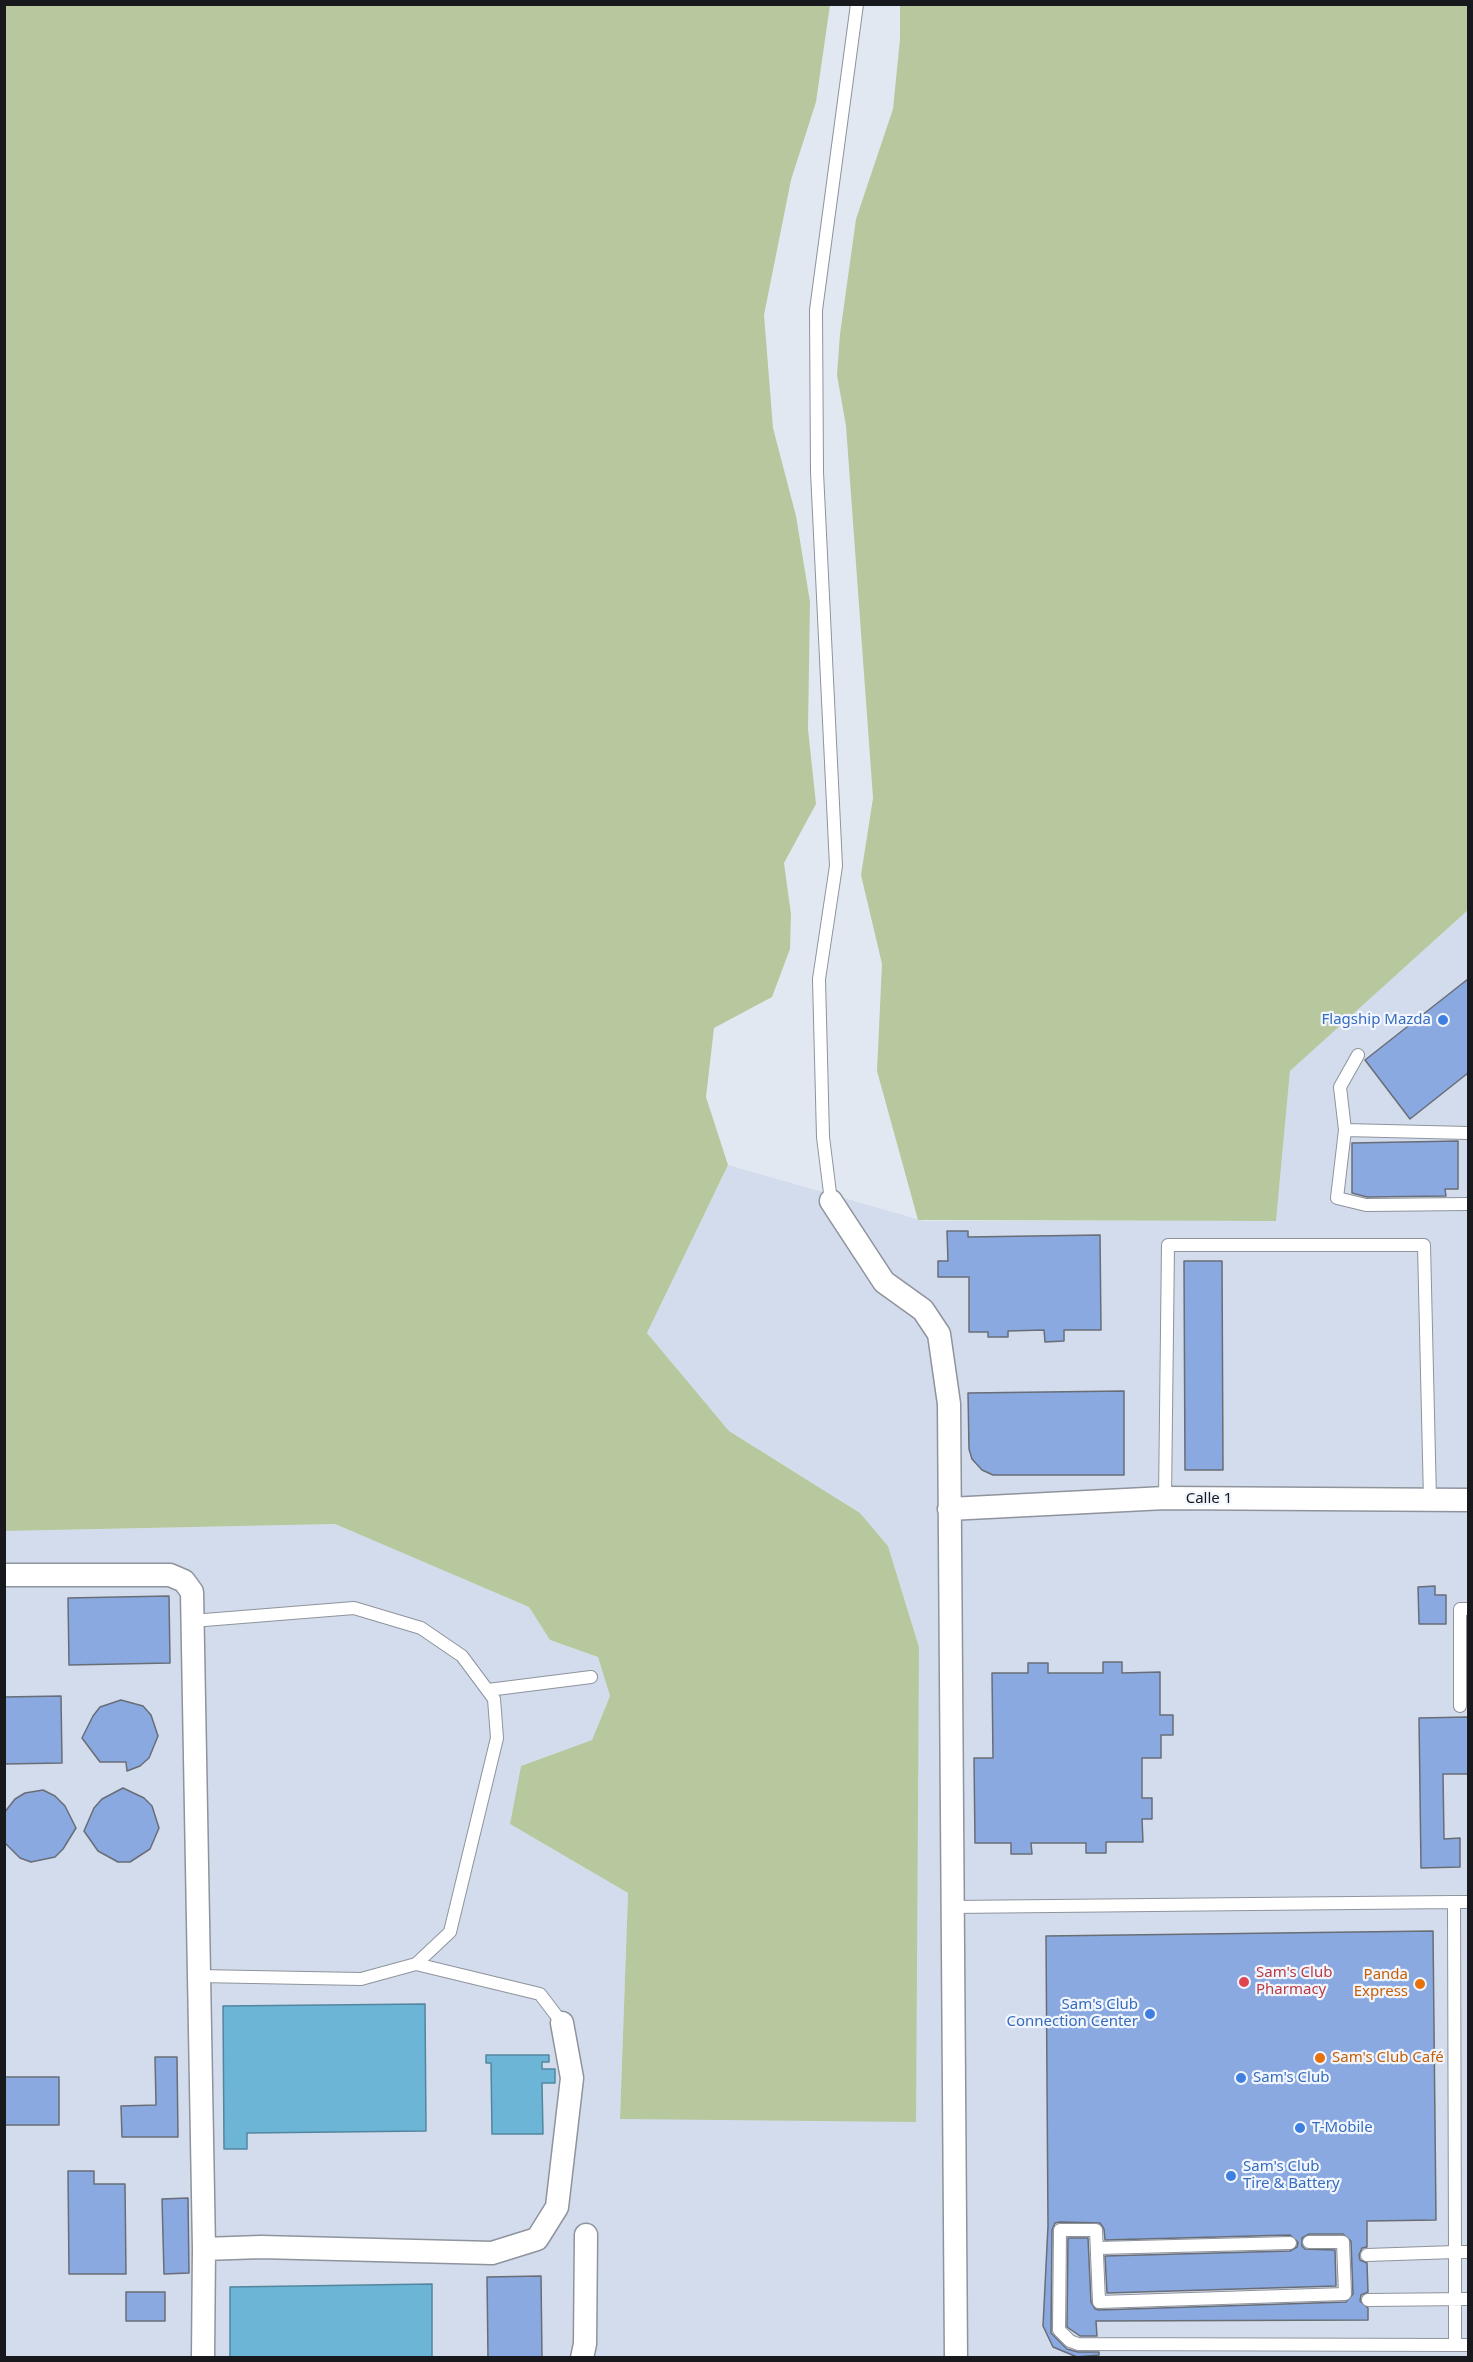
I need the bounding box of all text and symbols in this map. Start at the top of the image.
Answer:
place label: Flagship Mazda [1322,1011,1431,1029]
marker: Flagship Mazda [1436,1013,1450,1027]
street label: Calle 1 [1186,1490,1232,1508]
place label: Sam's Club Pharmacy [1256,1964,1332,1999]
place label: Panda Express [1354,1966,1408,2001]
marker: Sam's Club Pharmacy [1237,1975,1251,1989]
marker: Panda Express [1413,1977,1427,1991]
place label: Sam's Club Connection Center [1006,1996,1138,2031]
marker: Sam's Club Connection Center [1143,2007,1157,2021]
place label: Sam's Club Café [1332,2049,1444,2067]
marker: Sam's Club Café [1313,2051,1327,2065]
place label: Sam's Club [1253,2069,1329,2087]
marker: Sam's Club [1234,2071,1248,2085]
place label: T-Mobile [1312,2119,1373,2137]
marker: T-Mobile [1293,2121,1307,2135]
place label: Sam's Club Tire & Battery [1243,2158,1340,2193]
marker: Sam's Club Tire & Battery [1224,2169,1238,2183]

